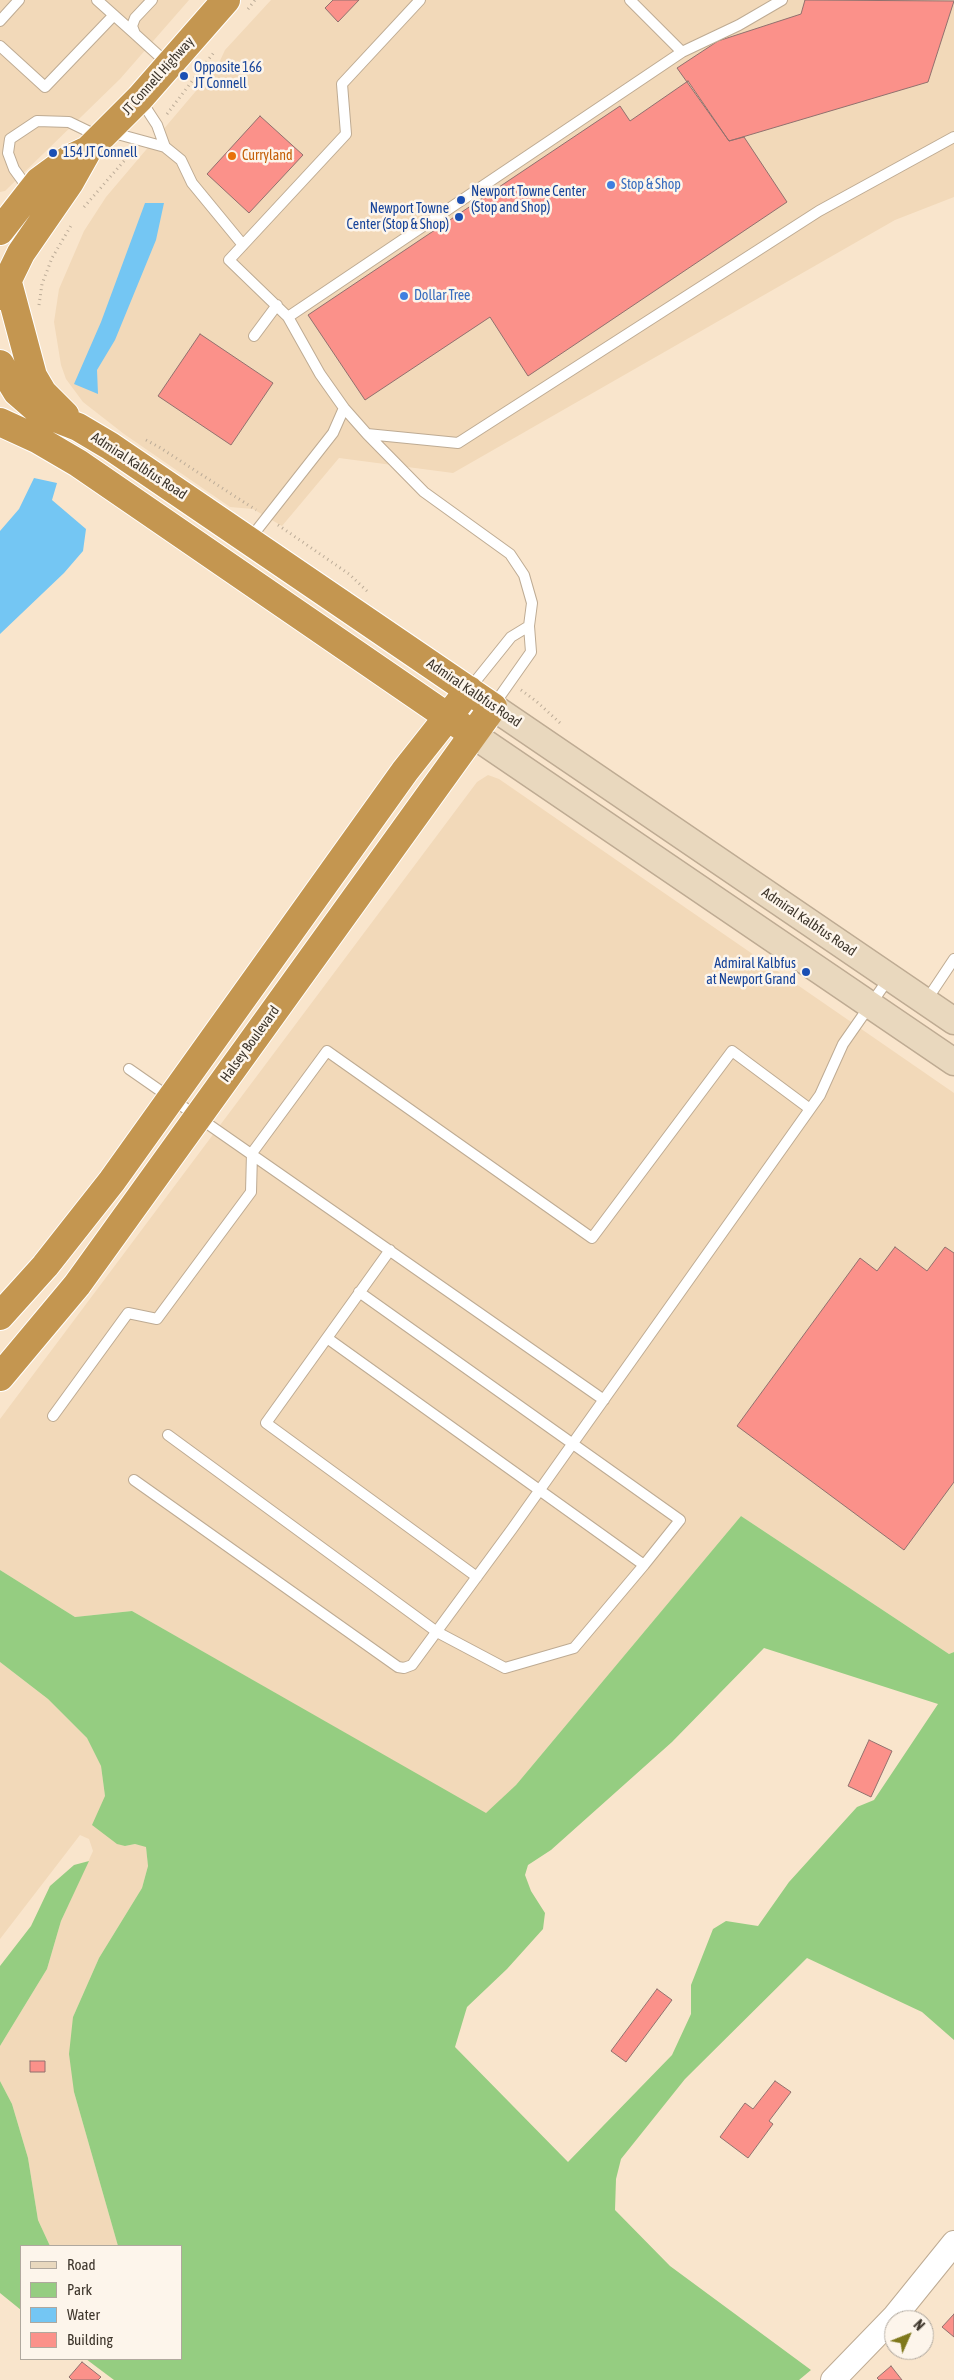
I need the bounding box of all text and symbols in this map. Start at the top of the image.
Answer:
street label: JT Connell Highway [119,33,197,119]
place label: Opposite 166 JT Connell [194,60,262,92]
marker: Opposite 166 JT Connell [178,70,190,82]
place label: 154 JT Connell [63,145,137,161]
marker: 154 JT Connell [47,147,59,159]
place label: Curryland [242,148,293,164]
marker: Curryland [226,150,238,162]
place label: Stop & Shop [621,177,681,193]
marker: Stop & Shop [605,179,617,191]
place label: Newport Towne Center (Stop and Shop) [471,184,586,216]
marker: Newport Towne Center (Stop and Shop) [455,194,467,206]
place label: Newport Towne Center (Stop & Shop) [347,201,449,233]
marker: Newport Towne Center (Stop & Shop) [453,211,465,223]
place label: Dollar Tree [414,288,470,304]
marker: Dollar Tree [398,290,410,302]
street label: Admiral Kalbfus Road [88,429,190,503]
street label: Admiral Kalbfus Road [424,655,524,731]
street label: Admiral Kalbfus Road [759,884,859,960]
place label: Admiral Kalbfus at Newport Grand [706,956,796,989]
marker: Admiral Kalbfus at Newport Grand [800,966,812,978]
street label: Halsey Boulevard [217,1003,283,1085]
legend [20,2245,182,2360]
text: Road [67,2256,96,2273]
text: Park [67,2281,92,2298]
text: Water [67,2306,100,2323]
north arrow [884,2310,934,2360]
text: N [910,2317,928,2334]
text: Building [67,2331,113,2348]

